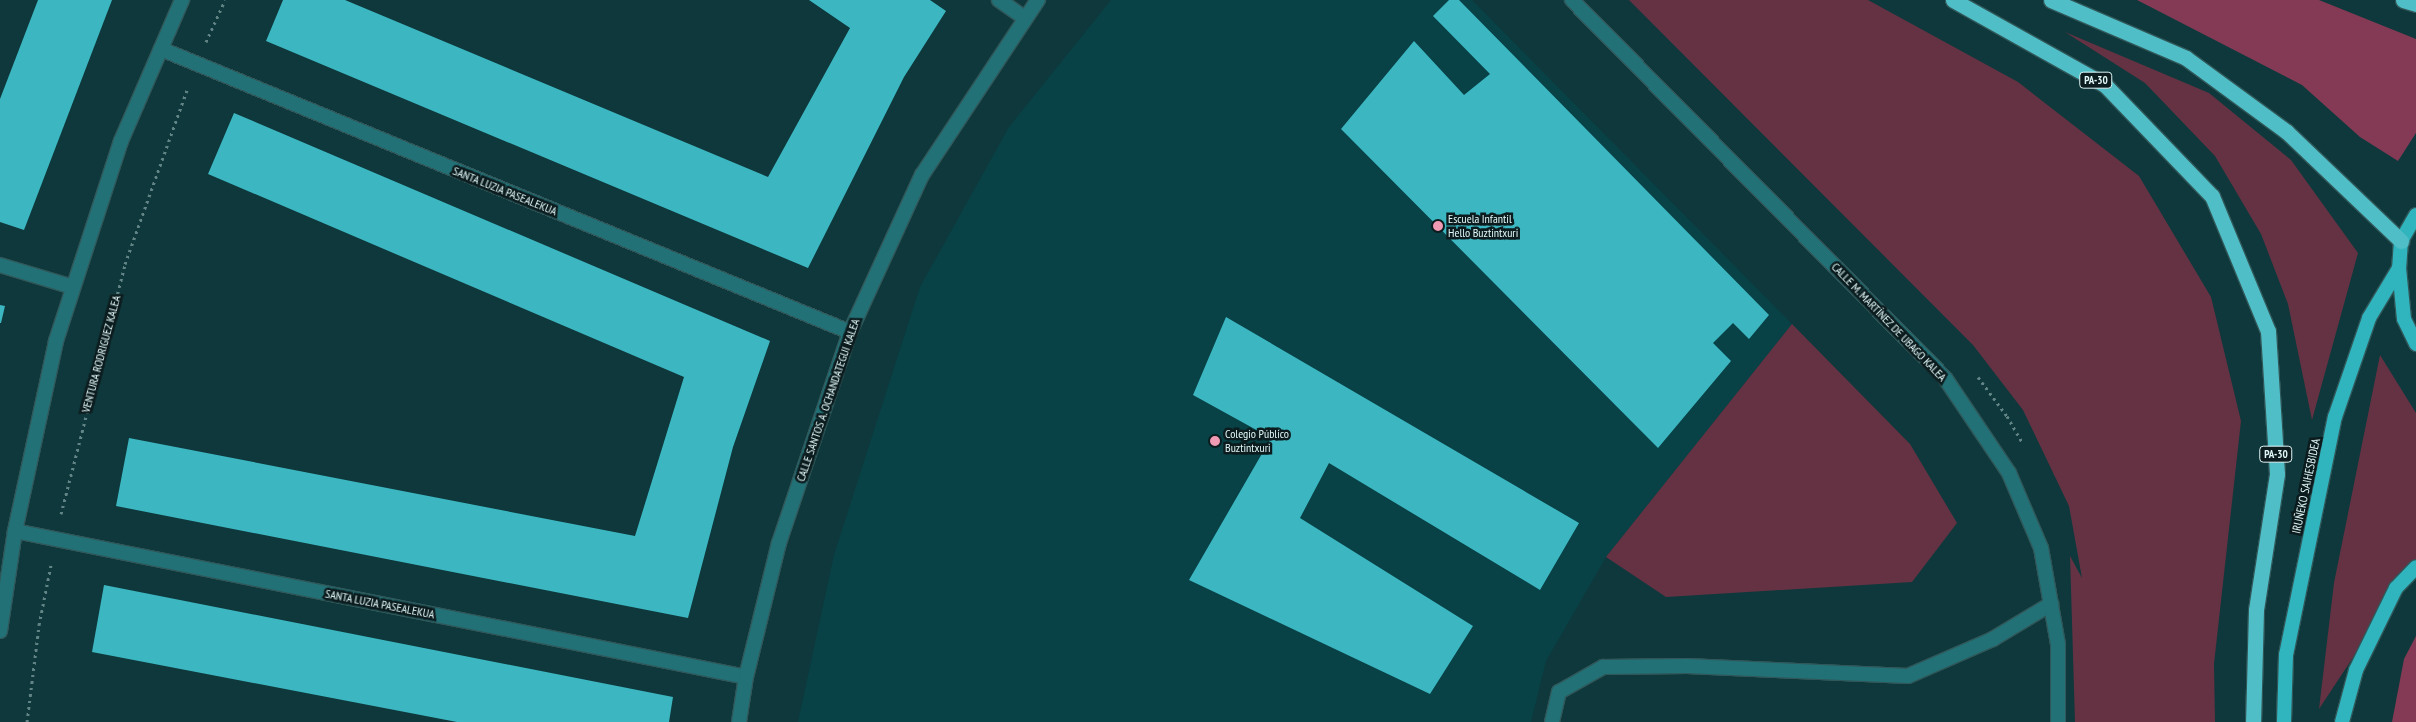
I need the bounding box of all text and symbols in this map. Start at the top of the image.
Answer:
road number: PA-30 [2078,72,2114,88]
street label: SANTA LUZIA PASEALEKUA [450,163,560,219]
place label: Escuela Infantil Hello Buztintxuri [1448,212,1518,240]
marker: Escuela Infantil Hello Buztintxuri [1432,220,1444,232]
street label: CALLE M. MARTÍNEZ DE UBAGO KALEA [1828,259,1950,385]
street label: VENTURA RODRIGUEZ KALEA [78,293,124,415]
street label: CALLE SANTOS A. OCHANDATEGUI KALEA [793,316,863,484]
place label: Colegio Público Buztintxuri [1225,427,1289,455]
marker: Colegio Público Buztintxuri [1209,435,1221,447]
street label: IRUÑEKO SAIHESBIDEA [2289,437,2323,535]
road number: PA-30 [2258,446,2294,462]
street label: SANTA LUZIA PASEALEKUA [324,586,436,622]

